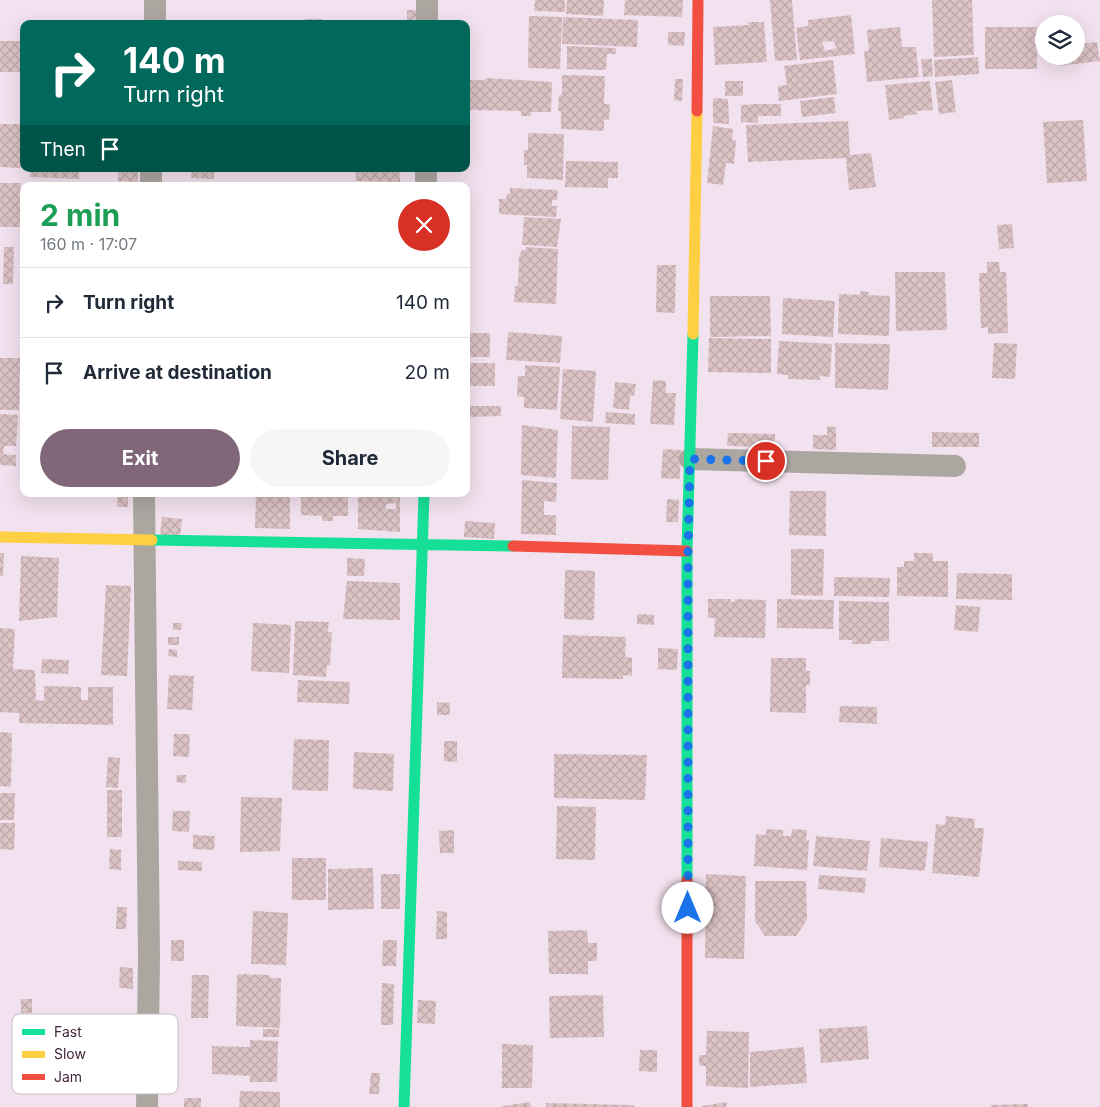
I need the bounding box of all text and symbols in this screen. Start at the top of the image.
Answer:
map controls [1035,15,1085,65]
button: layers [1035,15,1085,65]
text: 140 m [123,39,226,81]
icon: right [40,40,105,105]
text: Turn right [123,81,224,107]
icon: arrive [96,135,124,163]
text: Then [40,138,86,161]
text: 2 min [40,197,120,233]
button: close [398,199,450,251]
text: 160 m · 17:07 [40,234,137,254]
icon: right [40,289,68,317]
text: Turn right [83,291,174,314]
text: 140 m [396,291,450,314]
icon: arrive [40,359,68,387]
text: Arrive at destination [83,361,272,384]
text: 20 m [404,361,450,384]
button: Exit [40,429,240,487]
button: Share [250,429,450,487]
pin [745,440,787,482]
icon: arrive [752,447,780,475]
position arrow [661,881,713,933]
legend [12,1014,178,1094]
text: Fast [54,1023,82,1040]
text: Slow [54,1045,86,1062]
text: Jam [54,1068,82,1085]

